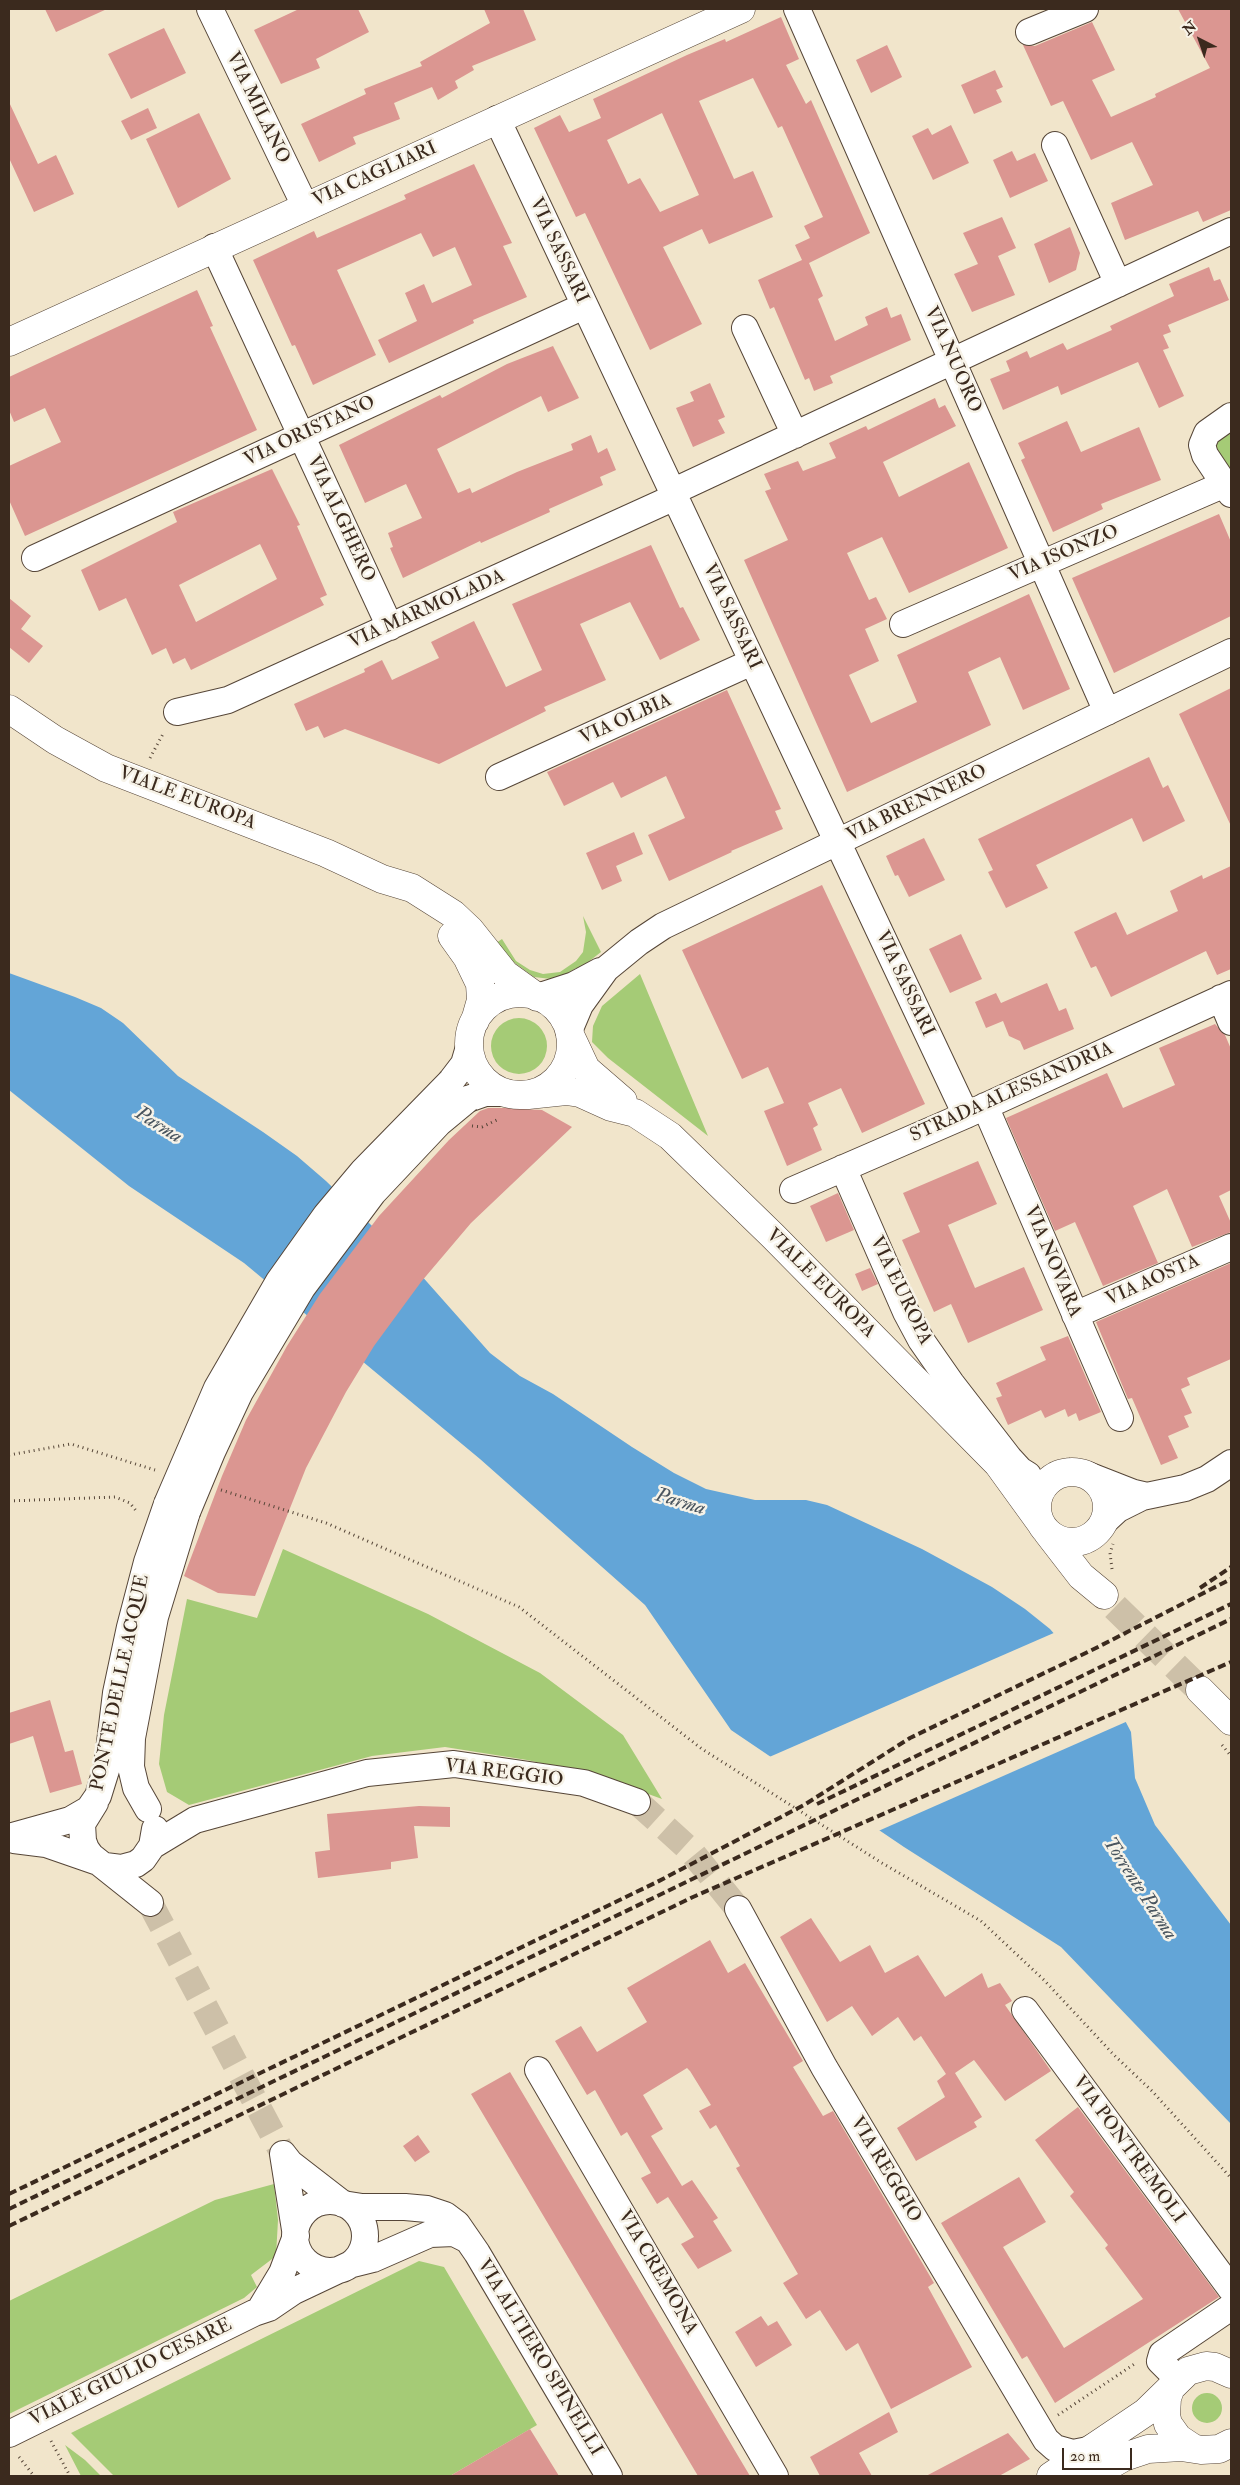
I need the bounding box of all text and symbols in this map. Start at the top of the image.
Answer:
north arrow [1175,15,1225,65]
text: N [1180,18,1200,39]
street label: VIA MILANO [220,48,294,168]
street label: VIA CAGLIARI [309,137,441,213]
street label: VIA SASSARI [524,194,592,308]
street label: VIA NUORO [918,303,986,417]
street label: VIA ORISTANO [241,392,379,472]
street label: VIA ALGHERO [301,452,379,586]
street label: VIA ISONZO [1006,521,1122,587]
street label: VIA SASSARI [697,560,765,674]
street label: VIA MARMOLADA [346,565,508,655]
street label: VIA OLBIA [576,690,676,750]
street label: VIA BRENNERO [843,760,991,848]
street label: VIALE EUROPA [115,762,259,836]
street label: VIA SASSARI [870,927,938,1041]
street label: STRADA ALESSANDRIA [907,1038,1117,1148]
water label: Parma [130,1102,186,1150]
street label: VIA NOVARA [1018,1203,1086,1321]
street label: VIALE EUROPA [761,1225,879,1343]
street label: VIA EUROPA [864,1233,936,1349]
street label: VIA AOSTA [1102,1250,1204,1312]
water label: Parma [652,1484,708,1522]
street label: PONTE DELLE ACQUE [87,1573,155,1793]
street label: VIA REGGIO [443,1755,565,1793]
water label: Torrente Parma [1097,1833,1181,1945]
street label: VIA PONTREMOLI [1067,2072,1189,2228]
street label: VIA REGGIO [845,2113,925,2227]
street label: VIA CREMONA [612,2207,702,2339]
street label: VIA ALTIERO SPINELLI [471,2256,607,2460]
street label: VIALE GIULIO CESARE [26,2314,236,2432]
scale bar [1065,2438,1135,2470]
text: 20 m [1070,2447,1100,2466]

